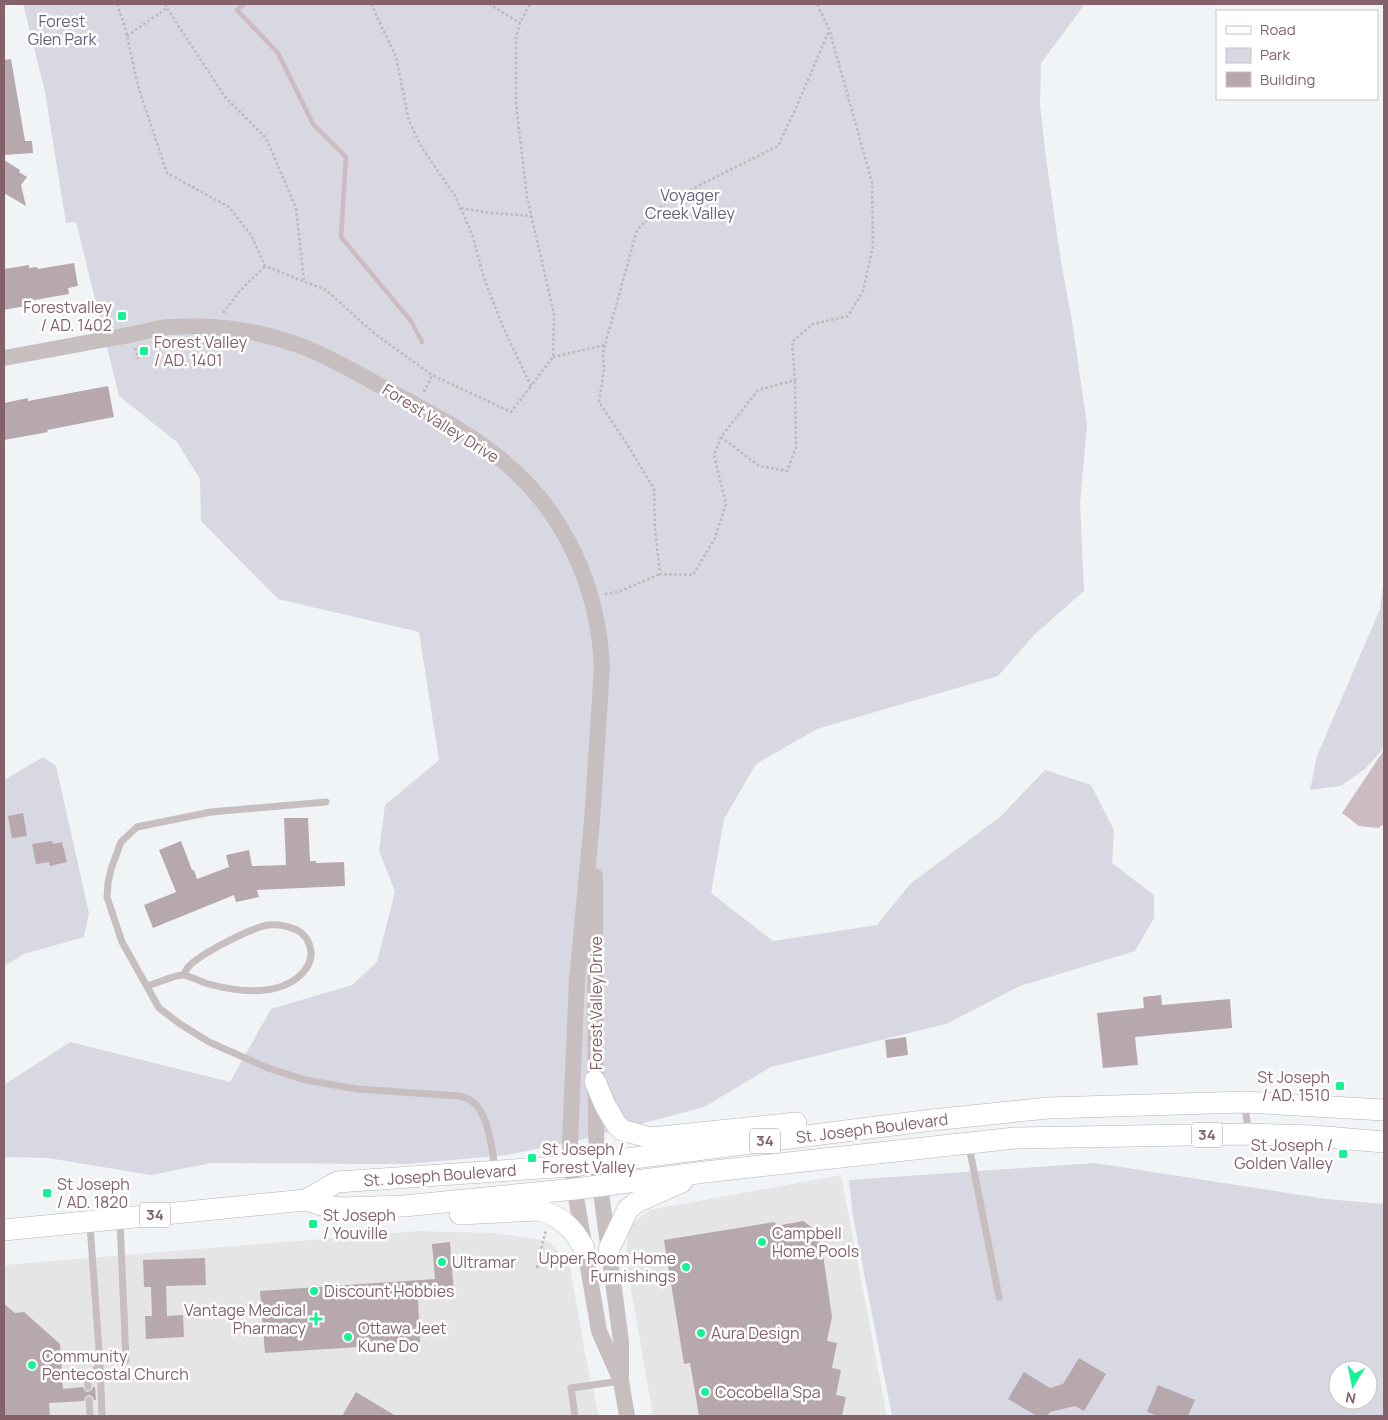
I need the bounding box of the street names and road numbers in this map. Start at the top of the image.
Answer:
street label: Forest Valley Drive [378,378,504,468]
street label: Forest Valley Drive [585,936,607,1070]
street label: St. Joseph Boulevard [795,1108,949,1148]
road number: 34 [1192,1122,1222,1148]
road number: 34 [750,1128,780,1154]
street label: St. Joseph Boulevard [363,1159,517,1191]
road number: 34 [140,1202,170,1228]

